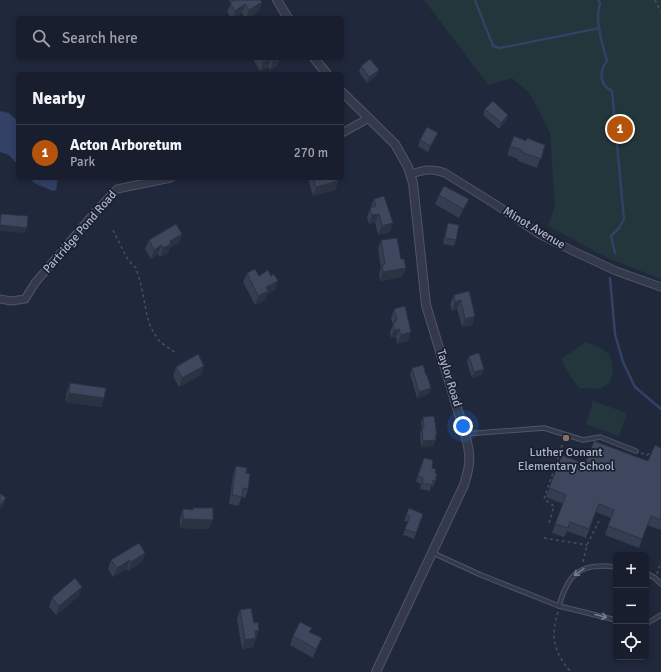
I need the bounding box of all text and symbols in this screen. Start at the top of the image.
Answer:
search box [16,16,344,60]
icon: search [30,27,52,49]
text: Search here [62,29,138,47]
text: Nearby [32,88,85,109]
pin: 1 [607,114,633,144]
text: Acton Arboretum [70,136,182,154]
text: 1 [41,145,49,161]
text: 270 m [294,145,328,161]
text: Park [70,154,95,170]
street label: Partridge Pond Road [40,188,120,276]
street label: Minot Avenue [500,204,568,252]
street label: Taylor Road [433,348,465,408]
your location [453,416,473,436]
marker: Luther Conant Elementary School [561,433,571,443]
place label: Luther Conant Elementary School [518,445,615,474]
map controls [613,552,649,660]
button: + [613,552,649,588]
one-way arrow [574,568,585,576]
button: − [613,588,649,624]
one-way arrow [594,613,607,621]
button: locate [613,624,649,660]

